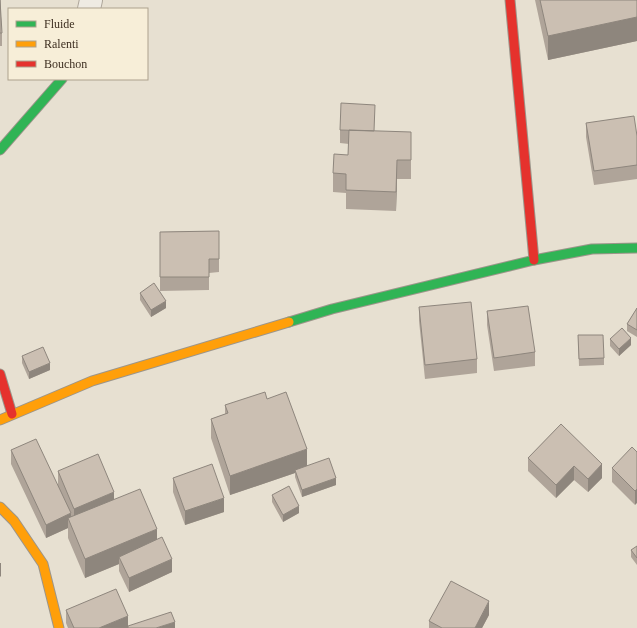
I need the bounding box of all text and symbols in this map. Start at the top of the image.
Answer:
legend [8,8,148,80]
text: Fluide [44,17,75,31]
text: Ralenti [44,37,79,51]
text: Bouchon [44,57,87,71]

